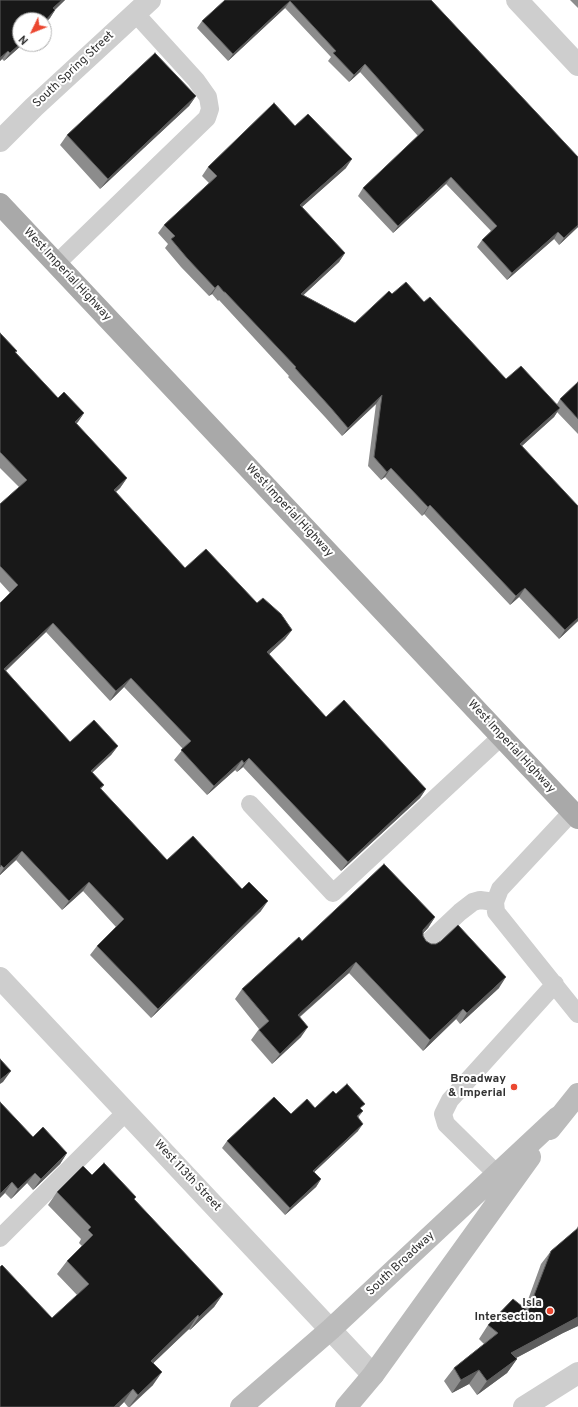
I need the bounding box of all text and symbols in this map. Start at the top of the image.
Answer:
north arrow [12,12,52,52]
street label: South Spring Street [31,29,117,111]
text: N [16,32,32,47]
street label: West Imperial Highway [20,225,114,325]
street label: West Imperial Highway [242,461,336,561]
street label: West Imperial Highway [464,697,558,797]
place label: Broadway & Imperial [448,1073,506,1101]
marker: Broadway & Imperial [509,1082,519,1092]
street label: West 113th Street [150,1137,224,1215]
street label: South Broadway [364,1229,438,1299]
place label: Isla Intersection [474,1297,542,1325]
marker: Isla Intersection [545,1306,555,1316]

